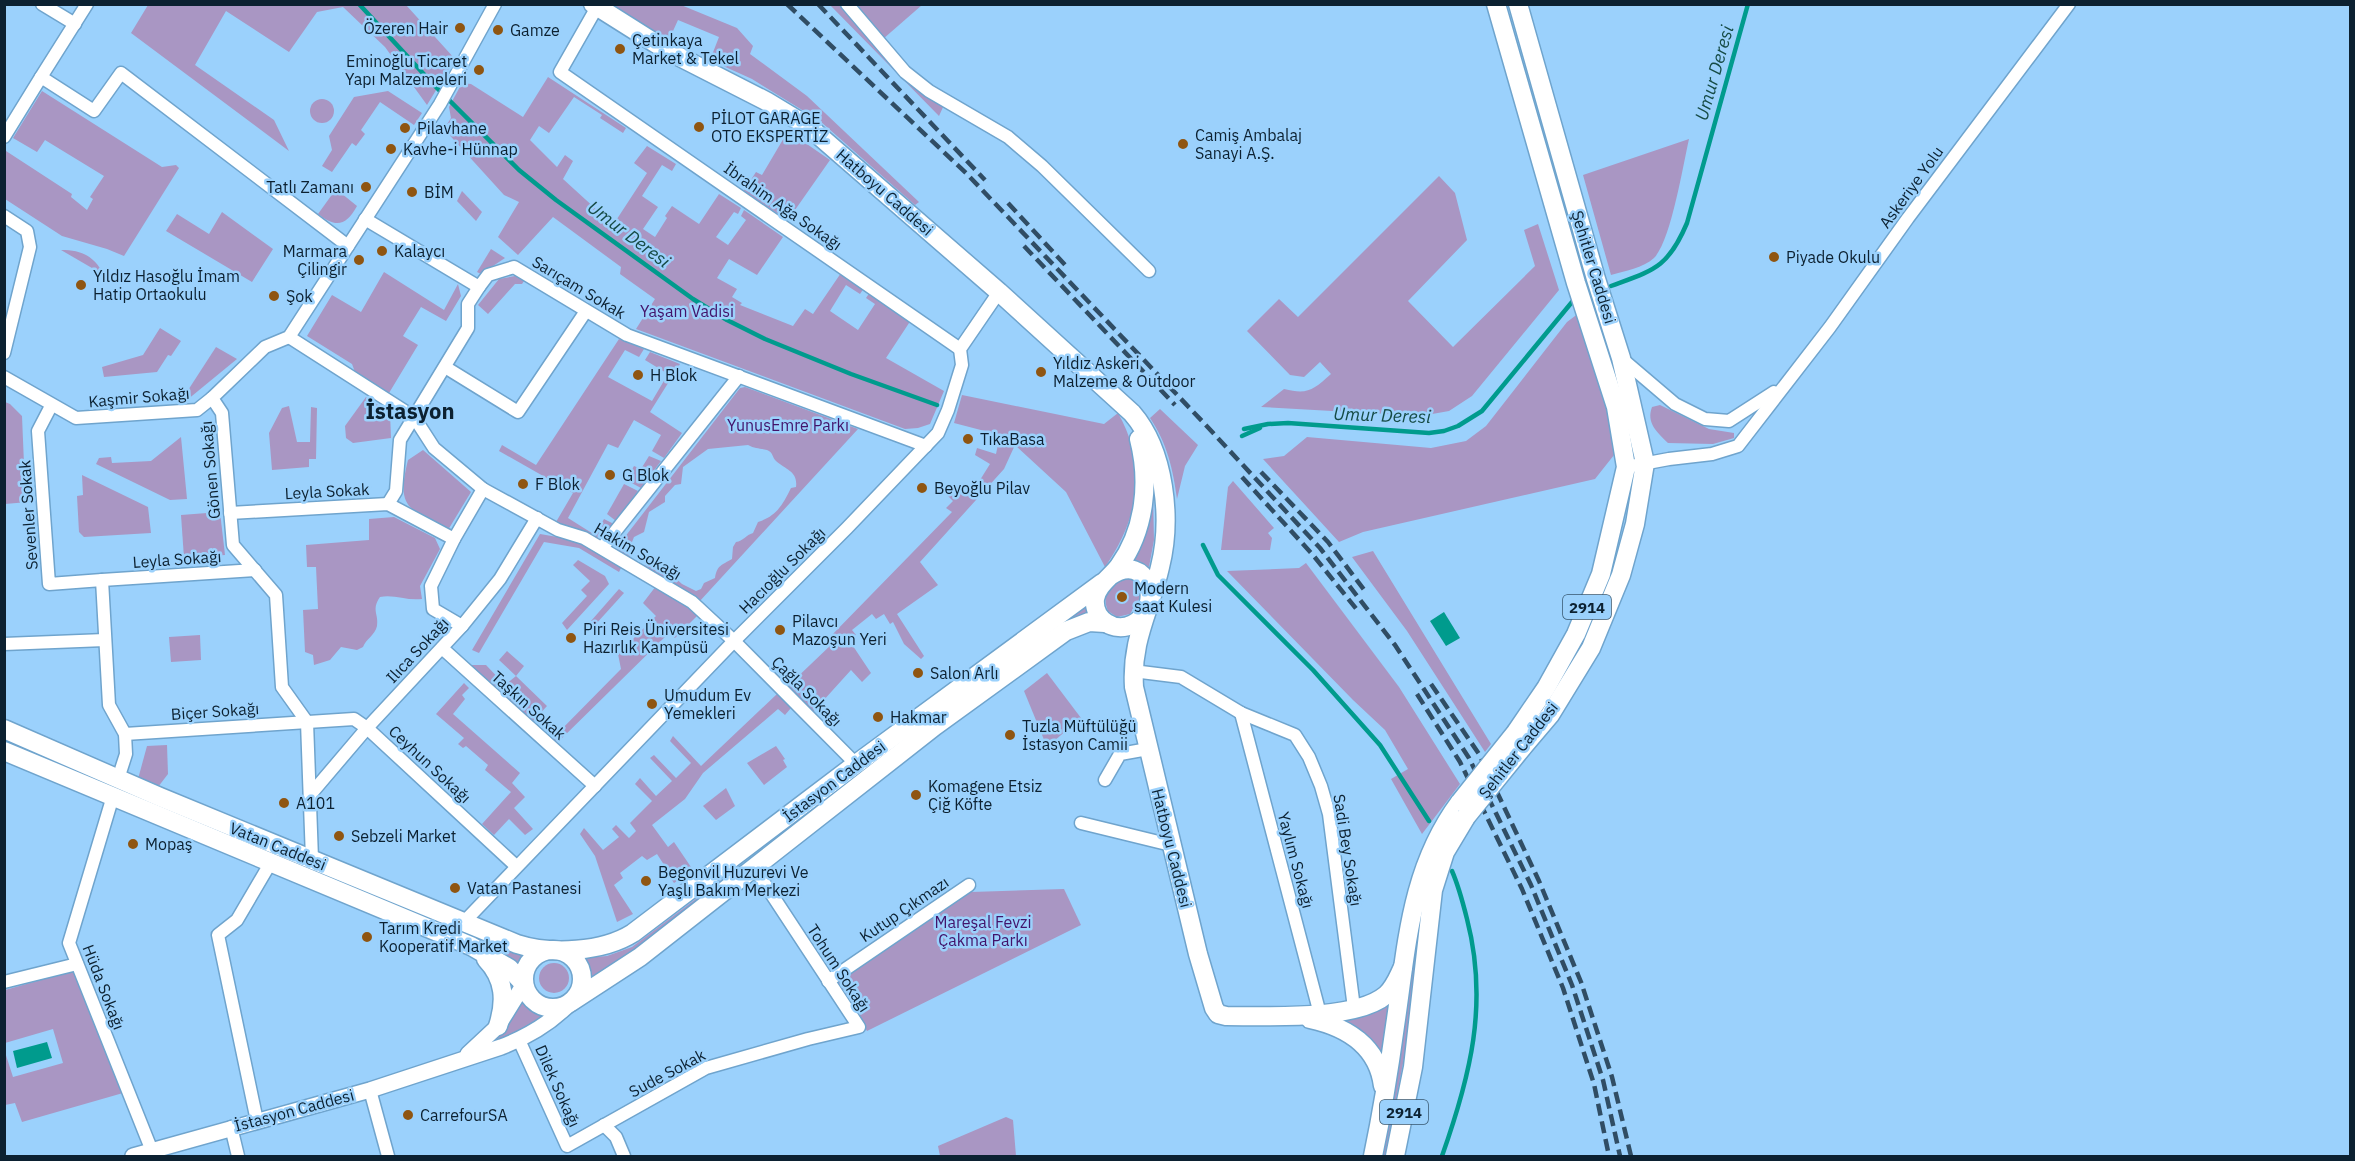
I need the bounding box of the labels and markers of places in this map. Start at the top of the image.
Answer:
place label: Özeren Hair [363,18,448,38]
place label: Gamze [510,20,560,40]
marker: Özeren Hair [453,21,467,35]
marker: Gamze [491,23,505,37]
place label: Çetinkaya Market & Tekel [632,30,739,68]
marker: Çetinkaya Market & Tekel [613,42,627,56]
place label: Eminoğlu Ticaret Yapı Malzemeleri [345,51,467,89]
marker: Eminoğlu Ticaret Yapı Malzemeleri [472,63,486,77]
place label: PİLOT GARAGE OTO EKSPERTİZ [711,108,828,146]
place label: Pilavhane [417,118,487,138]
marker: PİLOT GARAGE OTO EKSPERTİZ [692,120,706,134]
marker: Pilavhane [398,121,412,135]
place label: Camiş Ambalaj Sanayi A.Ş. [1195,125,1302,163]
marker: Camiş Ambalaj Sanayi A.Ş. [1176,137,1190,151]
place label: Kavhe-i Hünnap [403,139,518,159]
marker: Kavhe-i Hünnap [384,142,398,156]
place label: Tatlı Zamanı [266,177,354,197]
marker: Tatlı Zamanı [359,180,373,194]
place label: BİM [424,182,454,202]
marker: BİM [405,185,419,199]
place label: Marmara Çilingir [283,241,347,279]
place label: Kalaycı [394,241,445,261]
marker: Kalaycı [375,244,389,258]
place label: Piyade Okulu [1786,247,1880,267]
marker: Piyade Okulu [1767,250,1781,264]
marker: Marmara Çilingir [352,253,366,267]
place label: Yıldız Hasoğlu İmam Hatip Ortaokulu [93,266,240,304]
marker: Yıldız Hasoğlu İmam Hatip Ortaokulu [74,278,88,292]
place label: Şok [286,286,313,306]
marker: Şok [267,289,281,303]
place label: Yıldız Askeri Malzeme & Outdoor [1053,353,1196,391]
place label: H Blok [650,365,698,385]
marker: Yıldız Askeri Malzeme & Outdoor [1034,365,1048,379]
marker: H Blok [631,368,645,382]
place label: TıkaBasa [980,429,1045,449]
marker: TıkaBasa [961,432,975,446]
place label: G Blok [622,465,670,485]
marker: G Blok [603,468,617,482]
place label: F Blok [535,474,580,494]
marker: F Blok [516,477,530,491]
place label: Beyoğlu Pilav [934,478,1030,498]
marker: Beyoğlu Pilav [915,481,929,495]
place label: Modern saat Kulesi [1134,578,1212,616]
marker: Modern saat Kulesi [1115,590,1129,604]
place label: Pilavcı Mazoşun Yeri [792,611,887,649]
place label: Piri Reis Üniversitesi Hazırlık Kampüsü [583,619,729,657]
marker: Pilavcı Mazoşun Yeri [773,623,787,637]
marker: Piri Reis Üniversitesi Hazırlık Kampüsü [564,631,578,645]
place label: Salon Arlı [930,663,999,683]
marker: Salon Arlı [911,666,925,680]
place label: Umudum Ev Yemekleri [664,685,751,723]
marker: Umudum Ev Yemekleri [645,697,659,711]
place label: Hakmar [890,707,947,727]
marker: Hakmar [871,710,885,724]
place label: Tuzla Müftülüğü İstasyon Camii [1022,716,1136,754]
marker: Tuzla Müftülüğü İstasyon Camii [1003,728,1017,742]
place label: Komagene Etsiz Çiğ Köfte [928,776,1042,814]
marker: Komagene Etsiz Çiğ Köfte [909,788,923,802]
place label: A101 [296,793,335,813]
marker: A101 [277,796,291,810]
place label: Sebzeli Market [351,826,456,846]
marker: Sebzeli Market [332,829,346,843]
place label: Mopaş [145,834,193,854]
marker: Mopaş [126,837,140,851]
place label: Begonvil Huzurevi Ve Yaşlı Bakım Merkezi [658,862,809,900]
marker: Begonvil Huzurevi Ve Yaşlı Bakım Merkezi [639,874,653,888]
place label: Vatan Pastanesi [467,878,581,898]
marker: Vatan Pastanesi [448,881,462,895]
place label: Tarım Kredi Kooperatif Market [379,918,508,956]
marker: Tarım Kredi Kooperatif Market [360,930,374,944]
place label: CarrefourSA [420,1105,508,1125]
marker: CarrefourSA [401,1108,415,1122]

